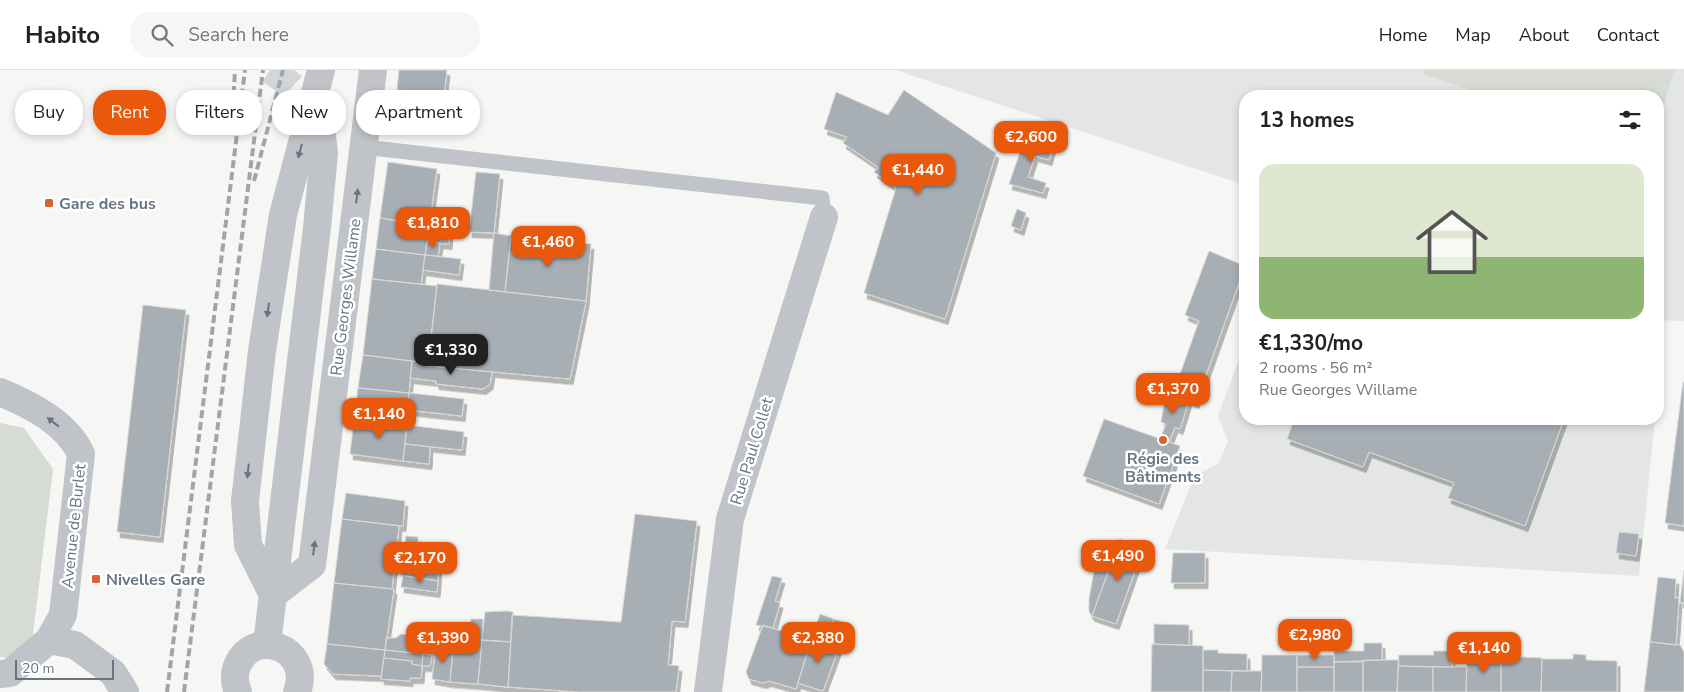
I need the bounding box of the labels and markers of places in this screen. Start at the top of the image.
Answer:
pin: €2,600 [990,121,1072,163]
pin: €1,440 [877,154,959,196]
place label: Gare des bus [59,193,156,215]
marker: Gare des bus [43,197,55,209]
pin: €1,810 [392,206,474,249]
pin: €1,460 [507,226,589,268]
pin: €1,330 [410,334,492,376]
pin: €1,370 [1132,372,1214,415]
pin: €1,140 [338,398,420,440]
marker: Régie des Bâtiments [1157,434,1169,446]
place label: Régie des Bâtiments [1125,448,1201,488]
pin: €1,490 [1077,540,1159,582]
pin: €2,170 [379,542,461,584]
place label: Nivelles Gare [106,569,206,591]
marker: Nivelles Gare [90,573,102,585]
pin: €2,980 [1274,618,1356,661]
pin: €1,390 [402,622,484,664]
pin: €2,380 [777,622,859,664]
pin: €1,140 [1443,632,1525,674]

